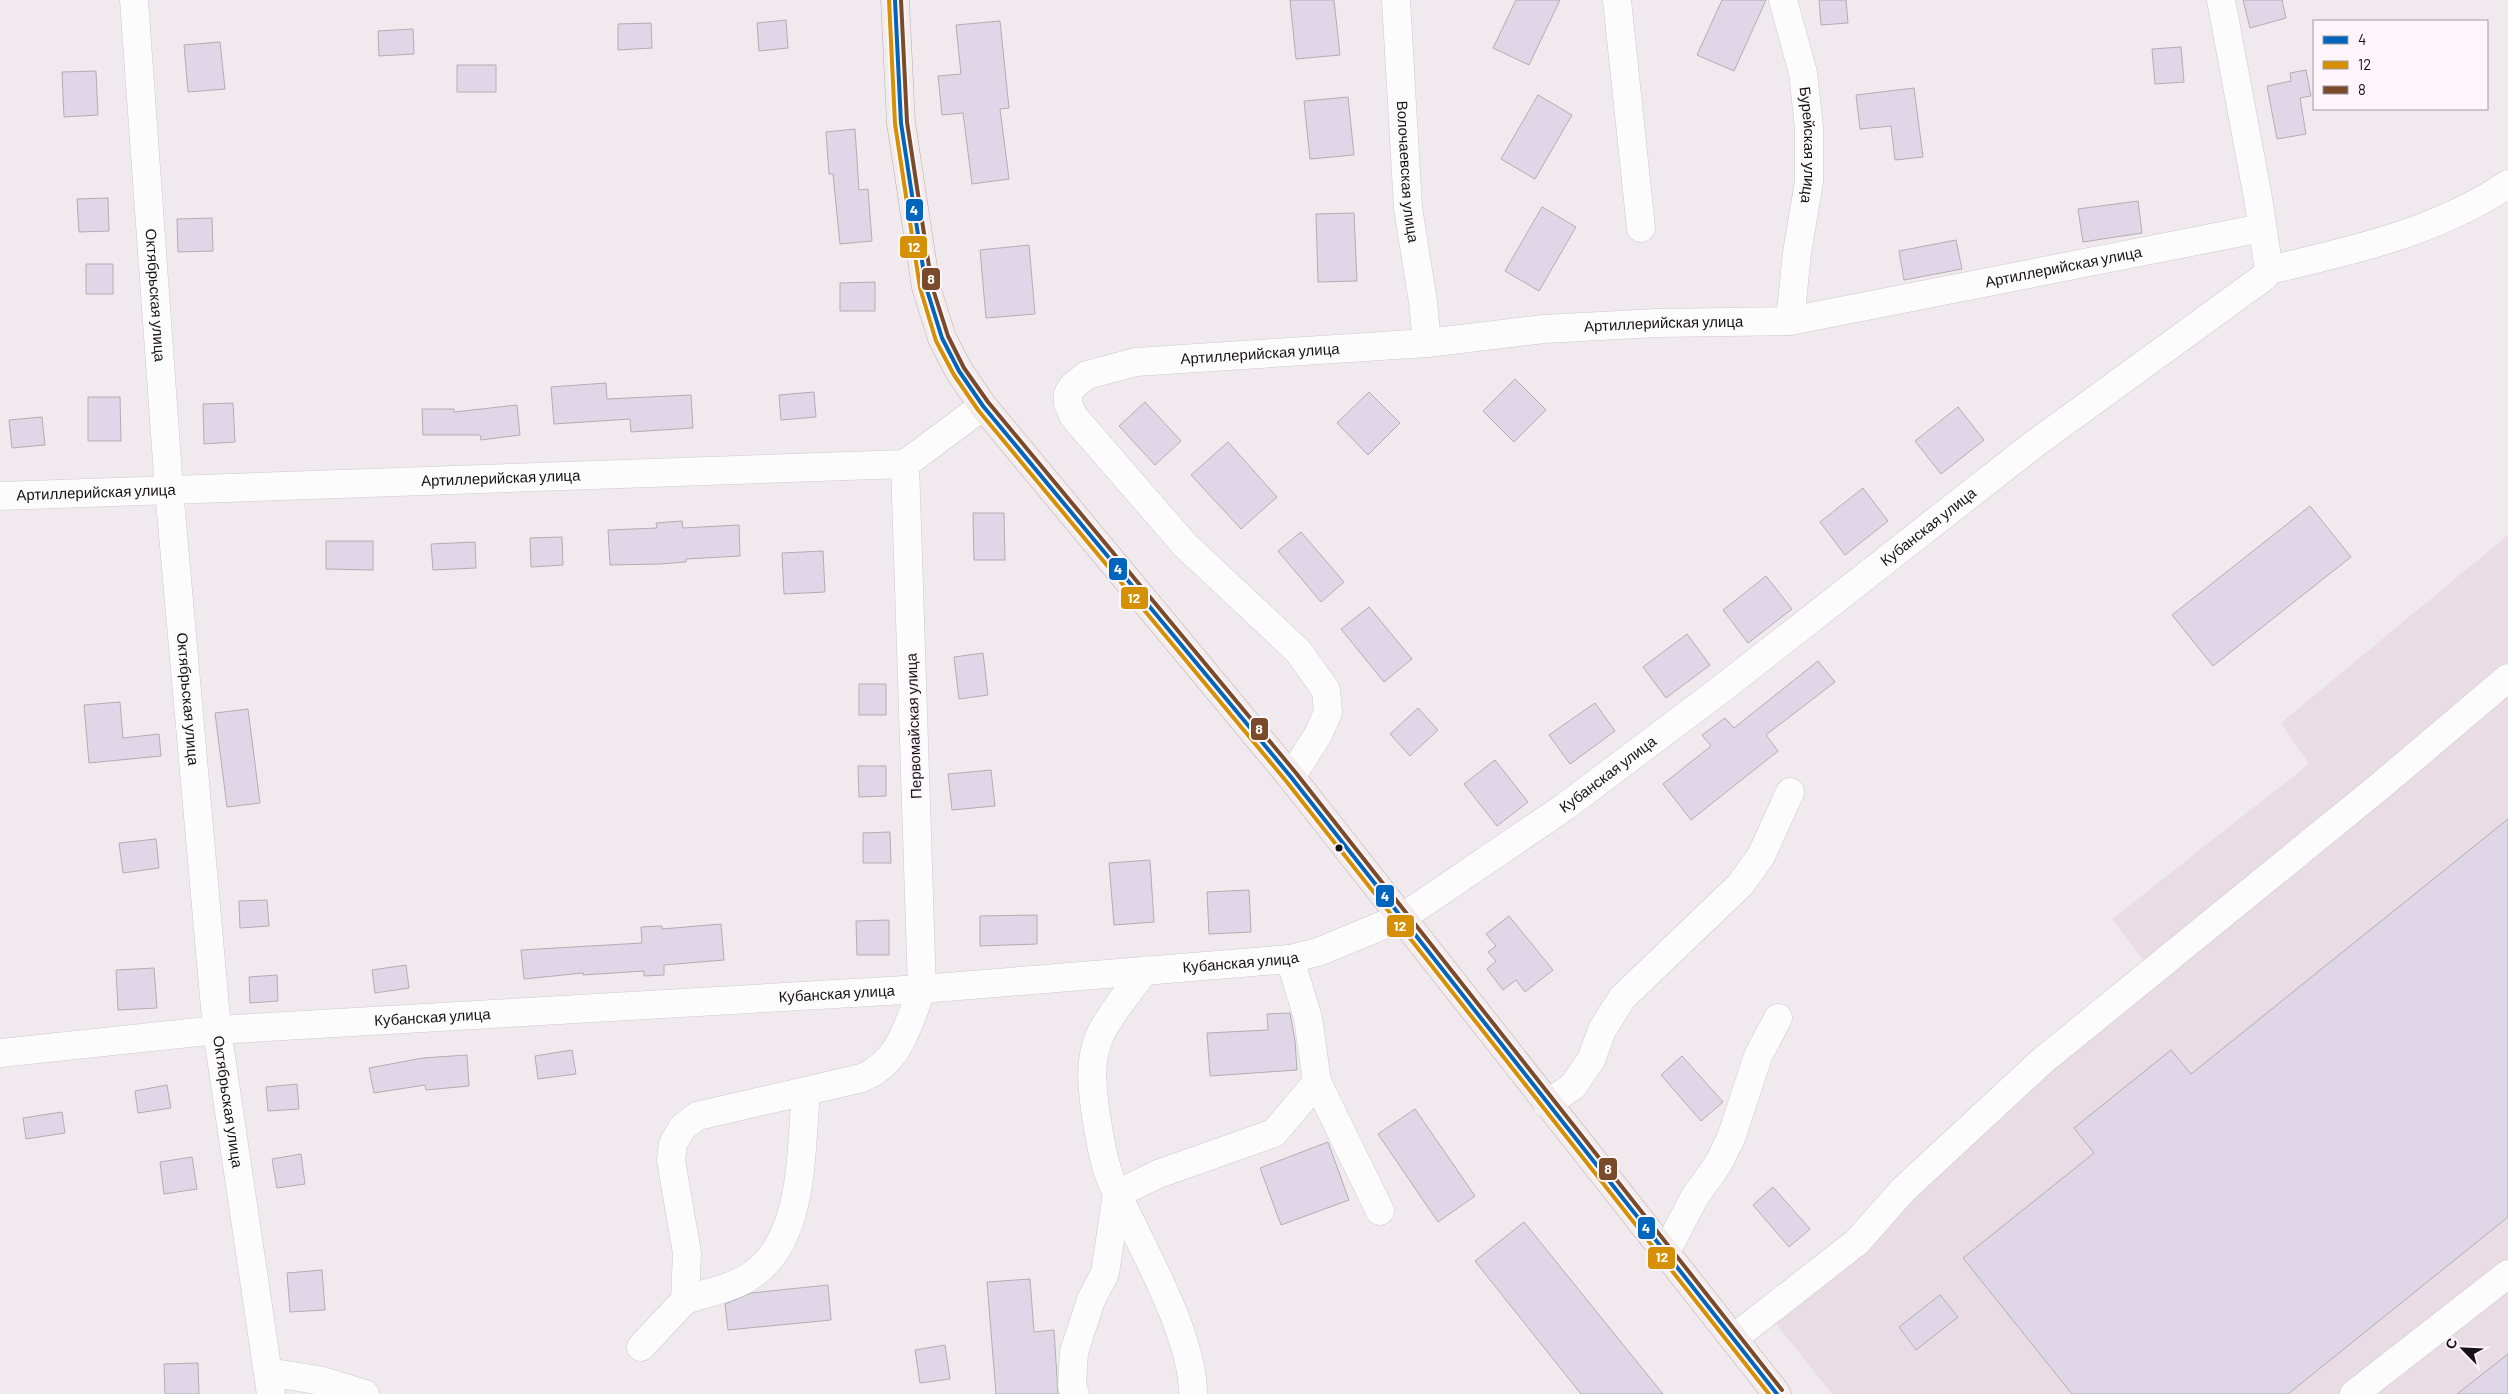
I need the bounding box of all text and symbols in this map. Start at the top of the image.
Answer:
legend [2313,20,2488,110]
text: 4 [2358,30,2366,48]
text: 12 [2358,55,2371,73]
text: 8 [2358,80,2366,98]
street label: Бурейская улица [1797,86,1819,206]
street label: Волочаевская улица [1394,100,1423,244]
line badge: 4 [905,198,924,222]
text: 4 [910,201,918,218]
street label: Октябрьская улица [142,228,170,363]
line badge: 12 [899,235,928,259]
text: 12 [908,238,921,255]
street label: Артиллерийская улица [1983,242,2144,290]
line badge: 8 [921,267,941,291]
text: 8 [927,270,935,287]
street label: Артиллерийская улица [1584,312,1744,335]
street label: Артиллерийская улица [1180,339,1341,367]
street label: Артиллерийская улица [421,465,581,489]
street label: Артиллерийская улица [16,480,177,503]
street label: Кубанская улица [1876,483,1980,569]
line badge: 4 [1108,557,1128,581]
text: 4 [1114,560,1122,577]
line badge: 12 [1120,586,1149,610]
text: 12 [1128,589,1141,606]
street label: Октябрьская улица [174,632,204,767]
street label: Первомайская улица [901,652,925,799]
line badge: 8 [1250,717,1269,741]
text: 8 [1255,720,1263,737]
street label: Кубанская улица [1556,731,1660,816]
unlabelled marker [1334,843,1344,853]
line badge: 4 [1375,884,1395,908]
text: 4 [1381,887,1389,904]
line badge: 12 [1386,914,1415,938]
text: 12 [1394,917,1407,934]
street label: Кубанская улица [1182,947,1301,976]
street label: Кубанская улица [778,981,896,1005]
street label: Кубанская улица [374,1004,492,1029]
street label: Октябрьская улица [210,1034,247,1170]
line badge: 8 [1598,1157,1618,1181]
text: 8 [1604,1160,1612,1177]
line badge: 4 [1637,1216,1656,1240]
text: 4 [1642,1219,1650,1236]
line badge: 12 [1647,1246,1676,1270]
text: 12 [1656,1248,1669,1265]
north arrow [2438,1324,2488,1374]
text: С [2441,1335,2460,1352]

